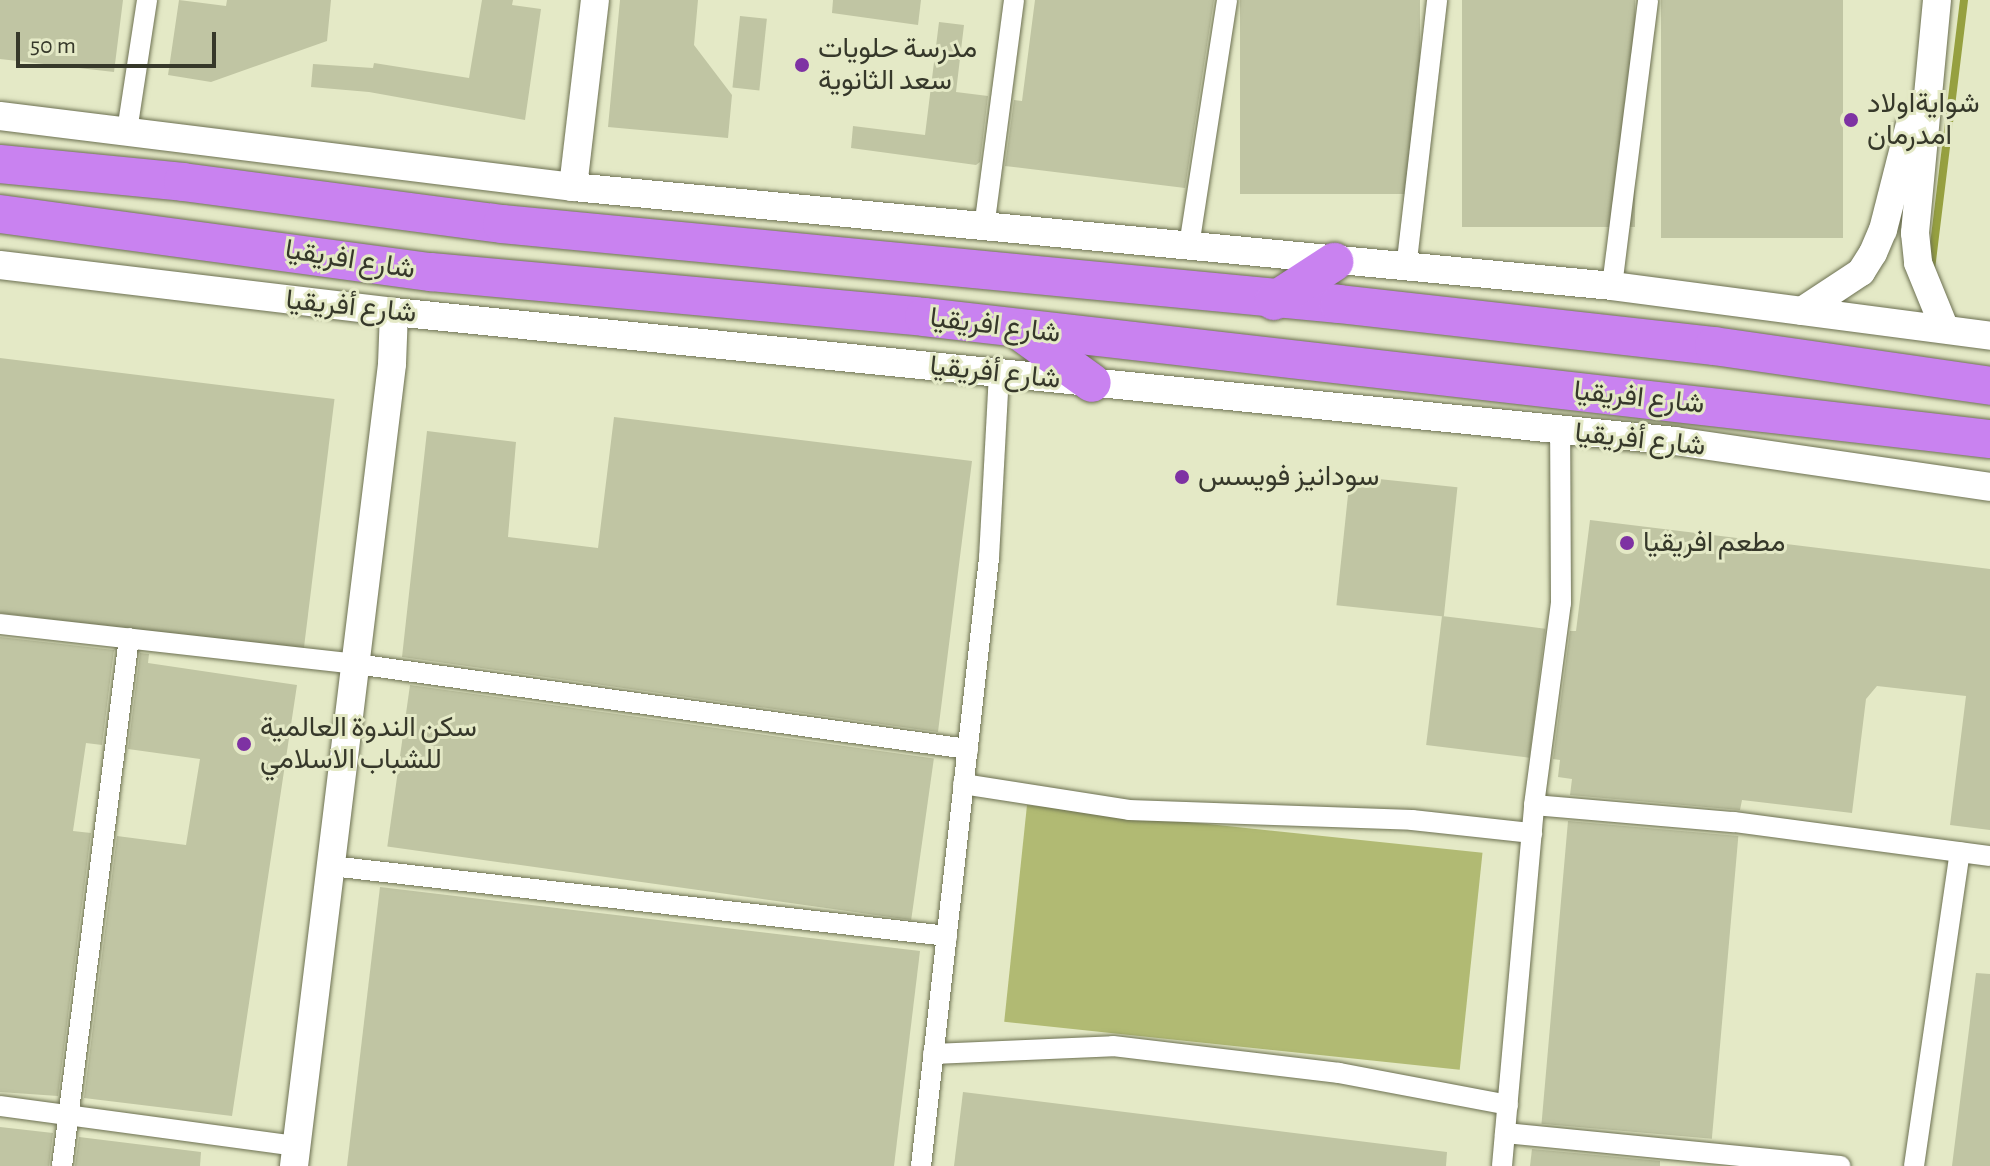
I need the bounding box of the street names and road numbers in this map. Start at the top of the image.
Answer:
street label: شارع افريقيا [283,233,417,287]
street label: شارع أفريقيا [284,283,418,331]
street label: شارع افريقيا [928,301,1062,351]
street label: شارع أفريقيا [928,349,1062,397]
street label: شارع افريقيا [1572,374,1706,422]
street label: شارع أفريقيا [1573,416,1707,464]

